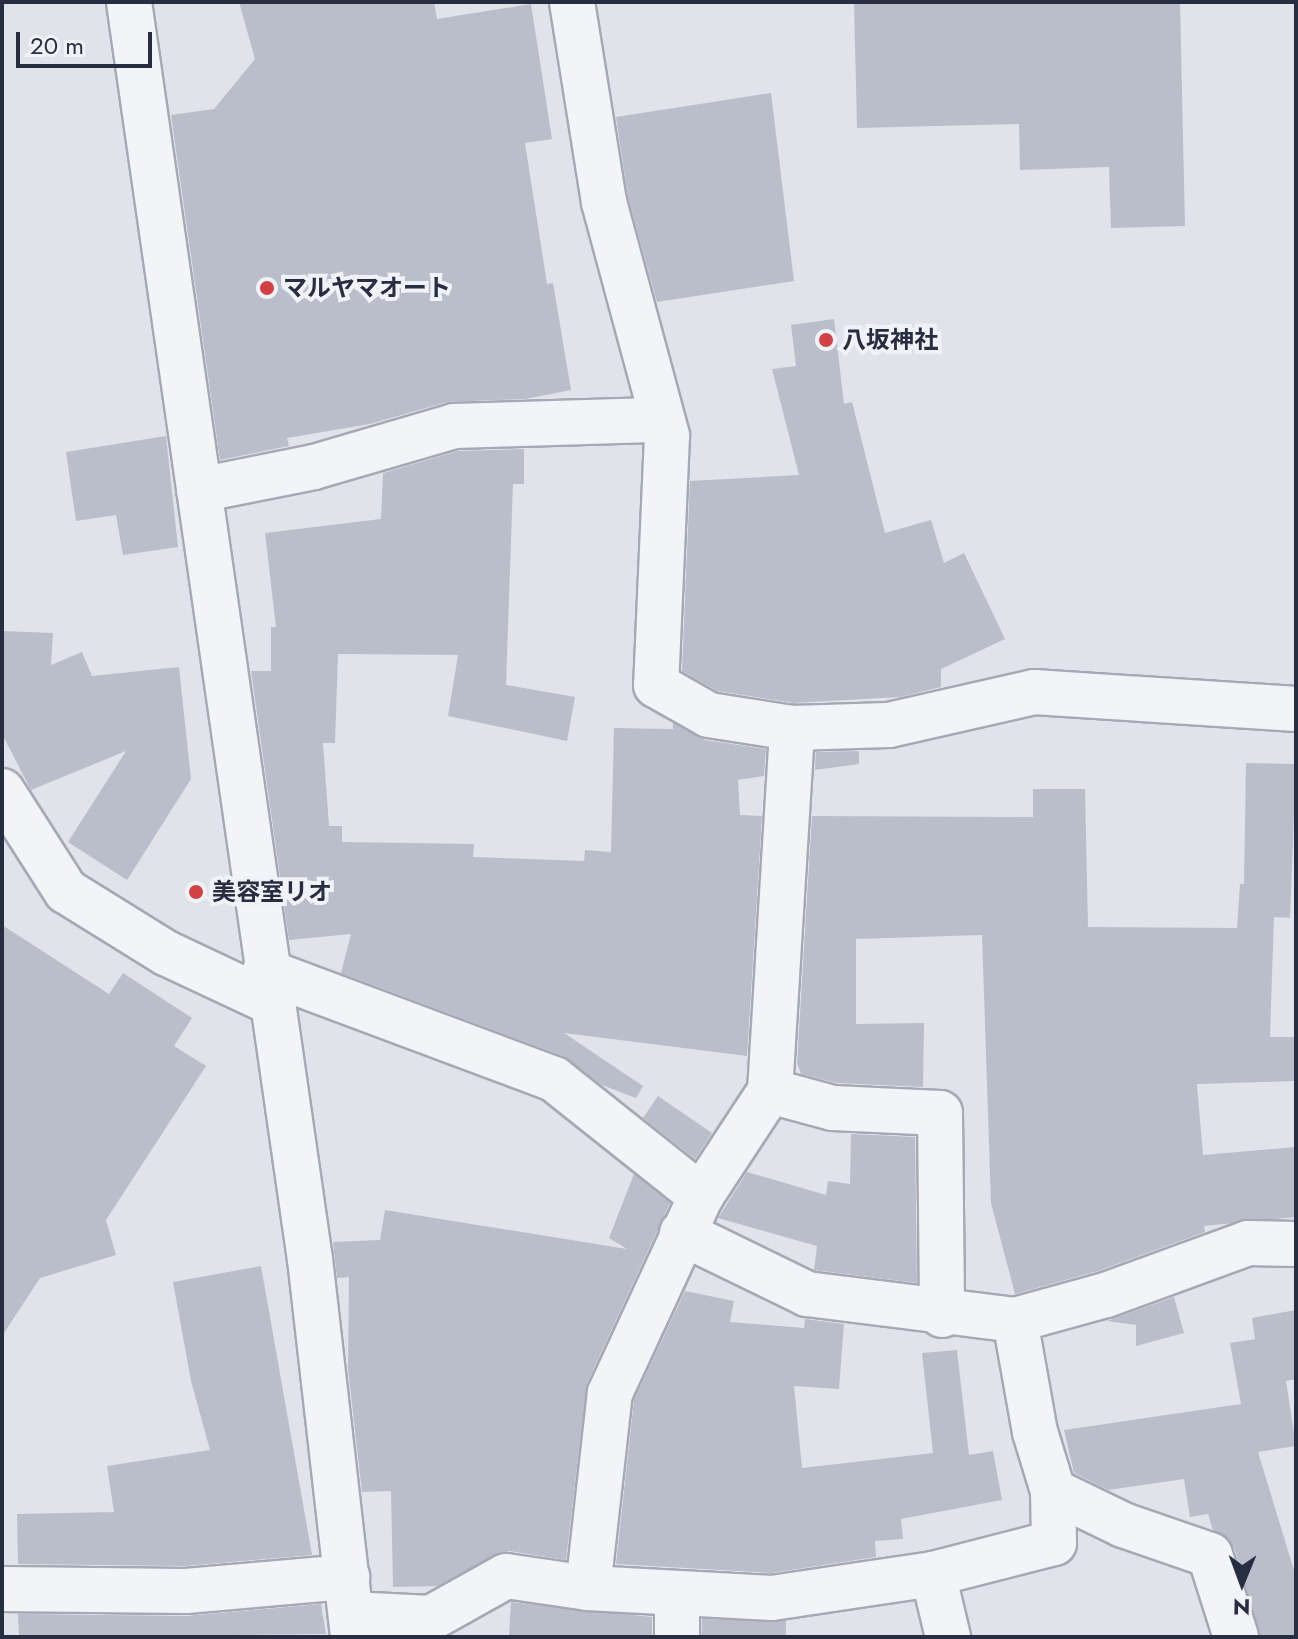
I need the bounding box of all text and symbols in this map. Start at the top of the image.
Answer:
scale bar [20,16,156,66]
text: 20 m [30,28,84,63]
place label: マルヤマオート [283,274,451,302]
marker: マルヤマオート [258,279,276,297]
place label: 八坂神社 [842,326,938,354]
marker: 八坂神社 [817,331,835,349]
place label: 美容室リオ [212,878,332,906]
marker: 美容室リオ [187,883,205,901]
north arrow [1202,1543,1282,1623]
text: N [1233,1591,1251,1623]

